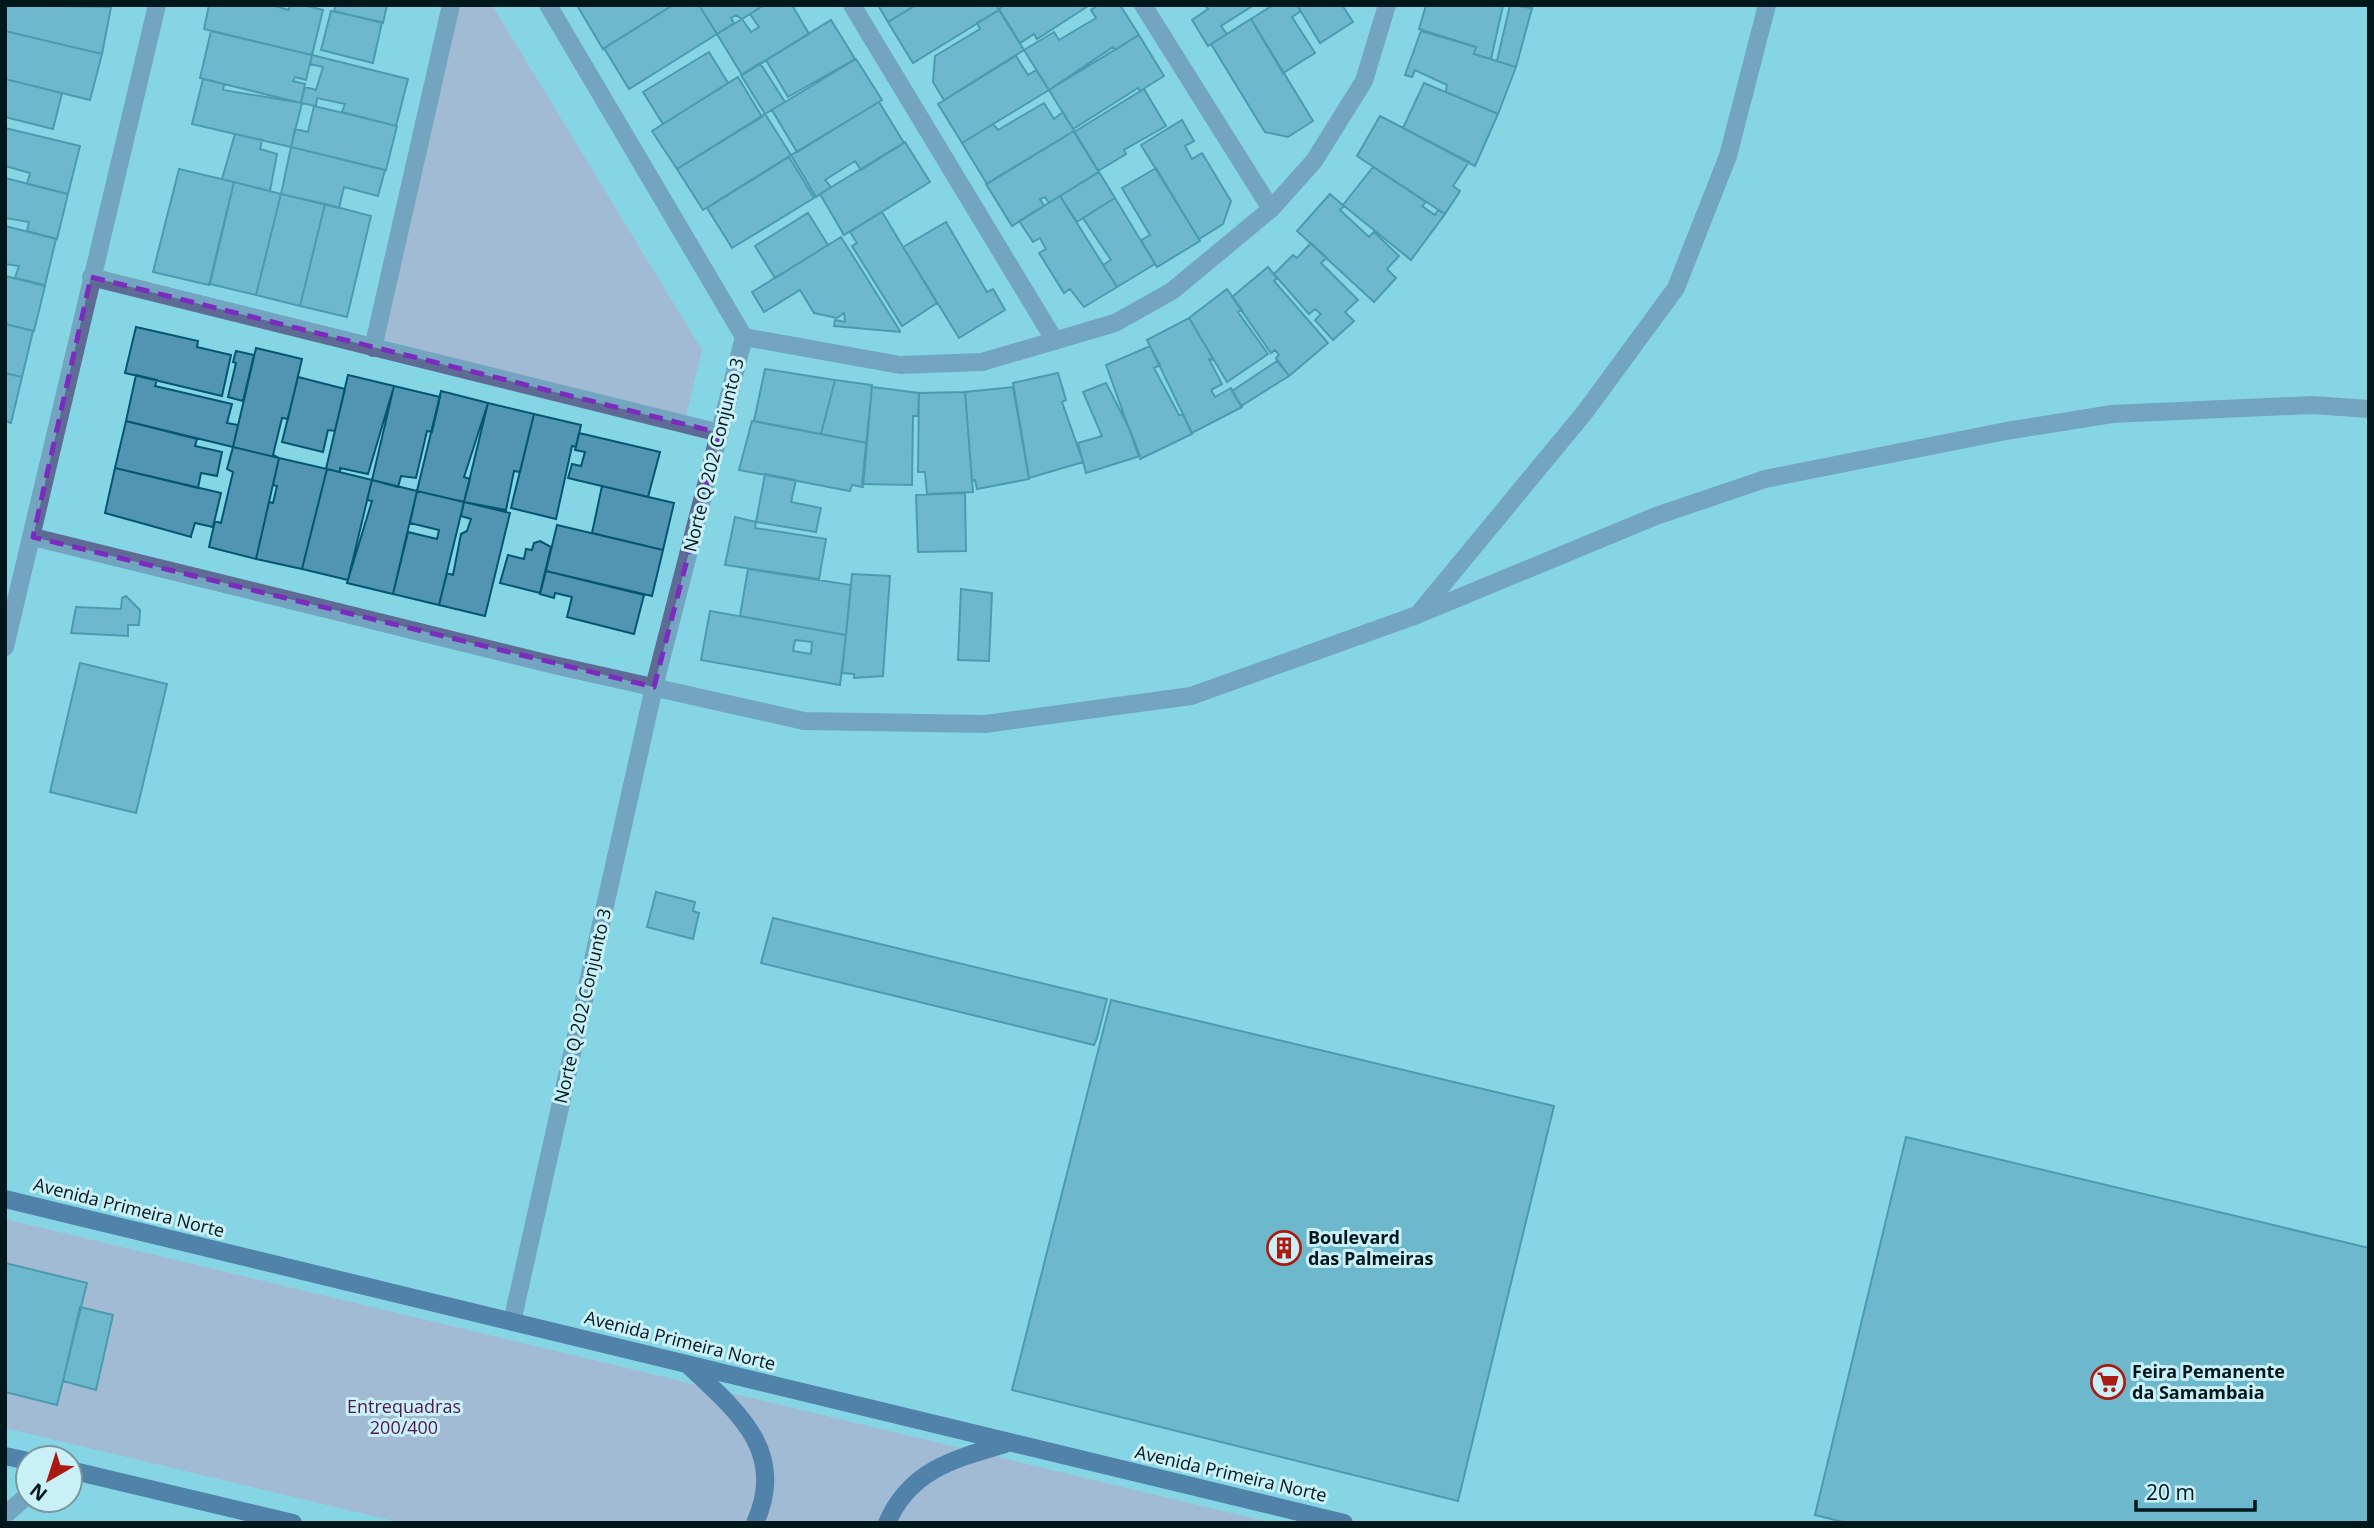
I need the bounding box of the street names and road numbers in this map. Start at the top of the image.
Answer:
street label: Norte Q 202 Conjunto 3 [677,355,749,554]
street label: Norte Q 202 Conjunto 3 [548,906,616,1106]
street label: Avenida Primeira Norte [31,1172,227,1242]
street label: Avenida Primeira Norte [582,1305,778,1375]
street label: Avenida Primeira Norte [1133,1439,1329,1507]

